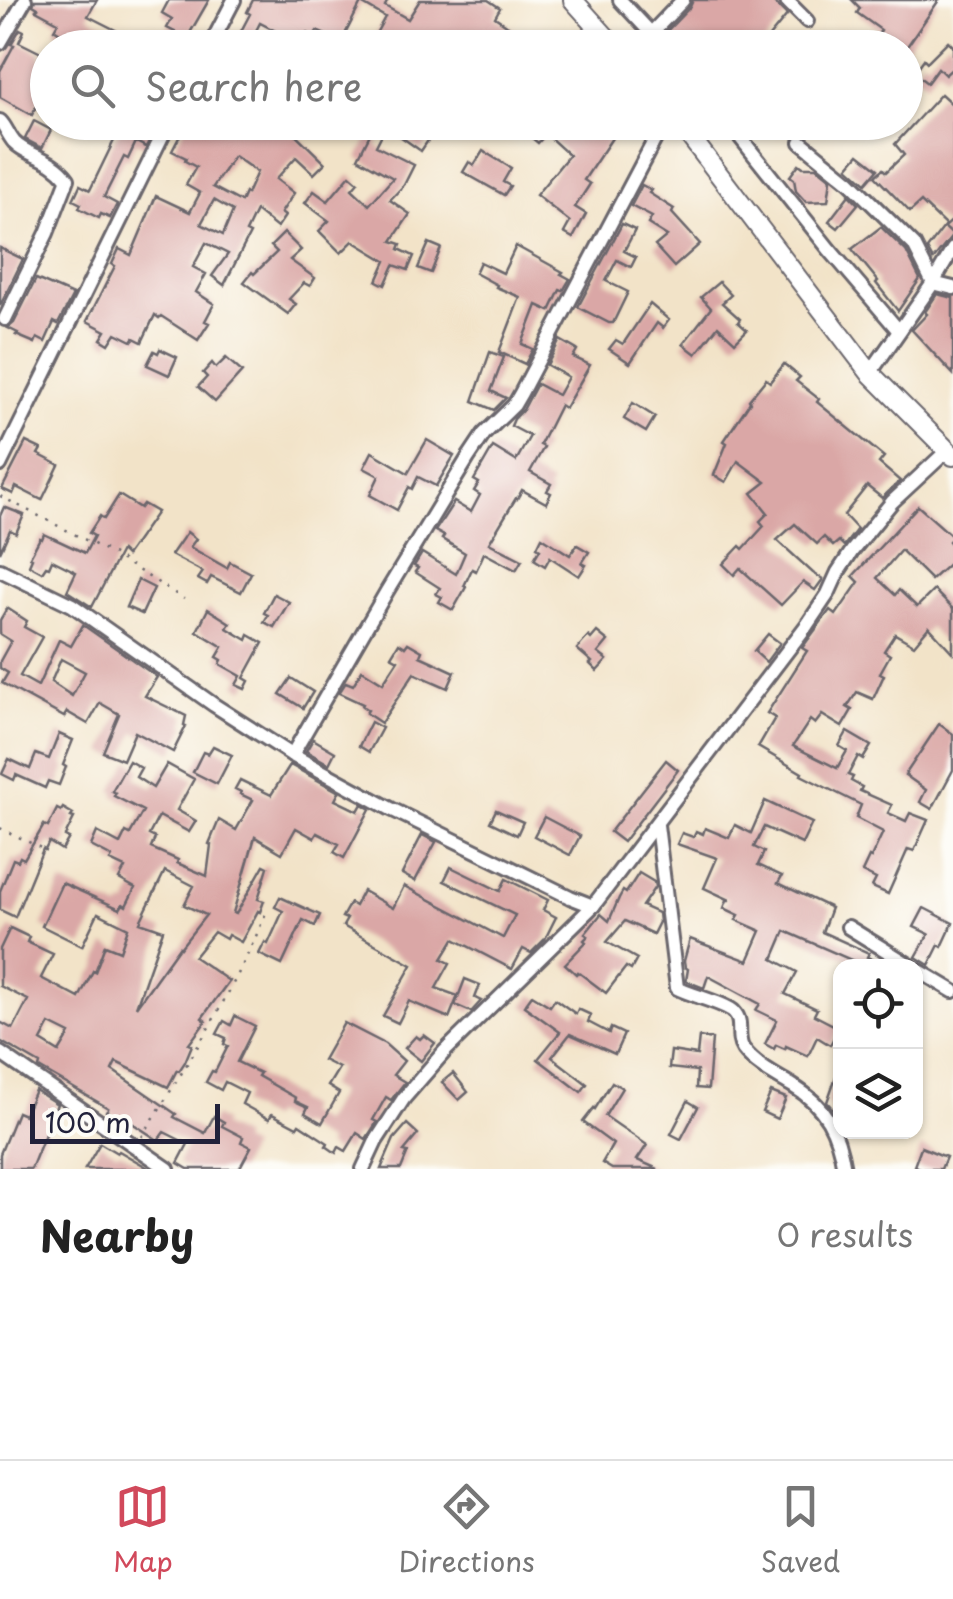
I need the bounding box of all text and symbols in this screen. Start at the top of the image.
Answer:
search box [30,30,923,140]
text: Search here [145,57,362,114]
icon: search [65,58,120,113]
map controls [833,959,923,1139]
button: locate [833,959,923,1049]
button: layers [833,1049,923,1139]
scale bar [30,1099,220,1144]
text: 100 m [45,1100,131,1143]
text: Nearby [40,1203,194,1266]
text: 0 results [777,1210,913,1258]
tab: Map [113,1479,173,1582]
tab: Directions [399,1479,535,1582]
tab: Saved [761,1479,840,1582]

